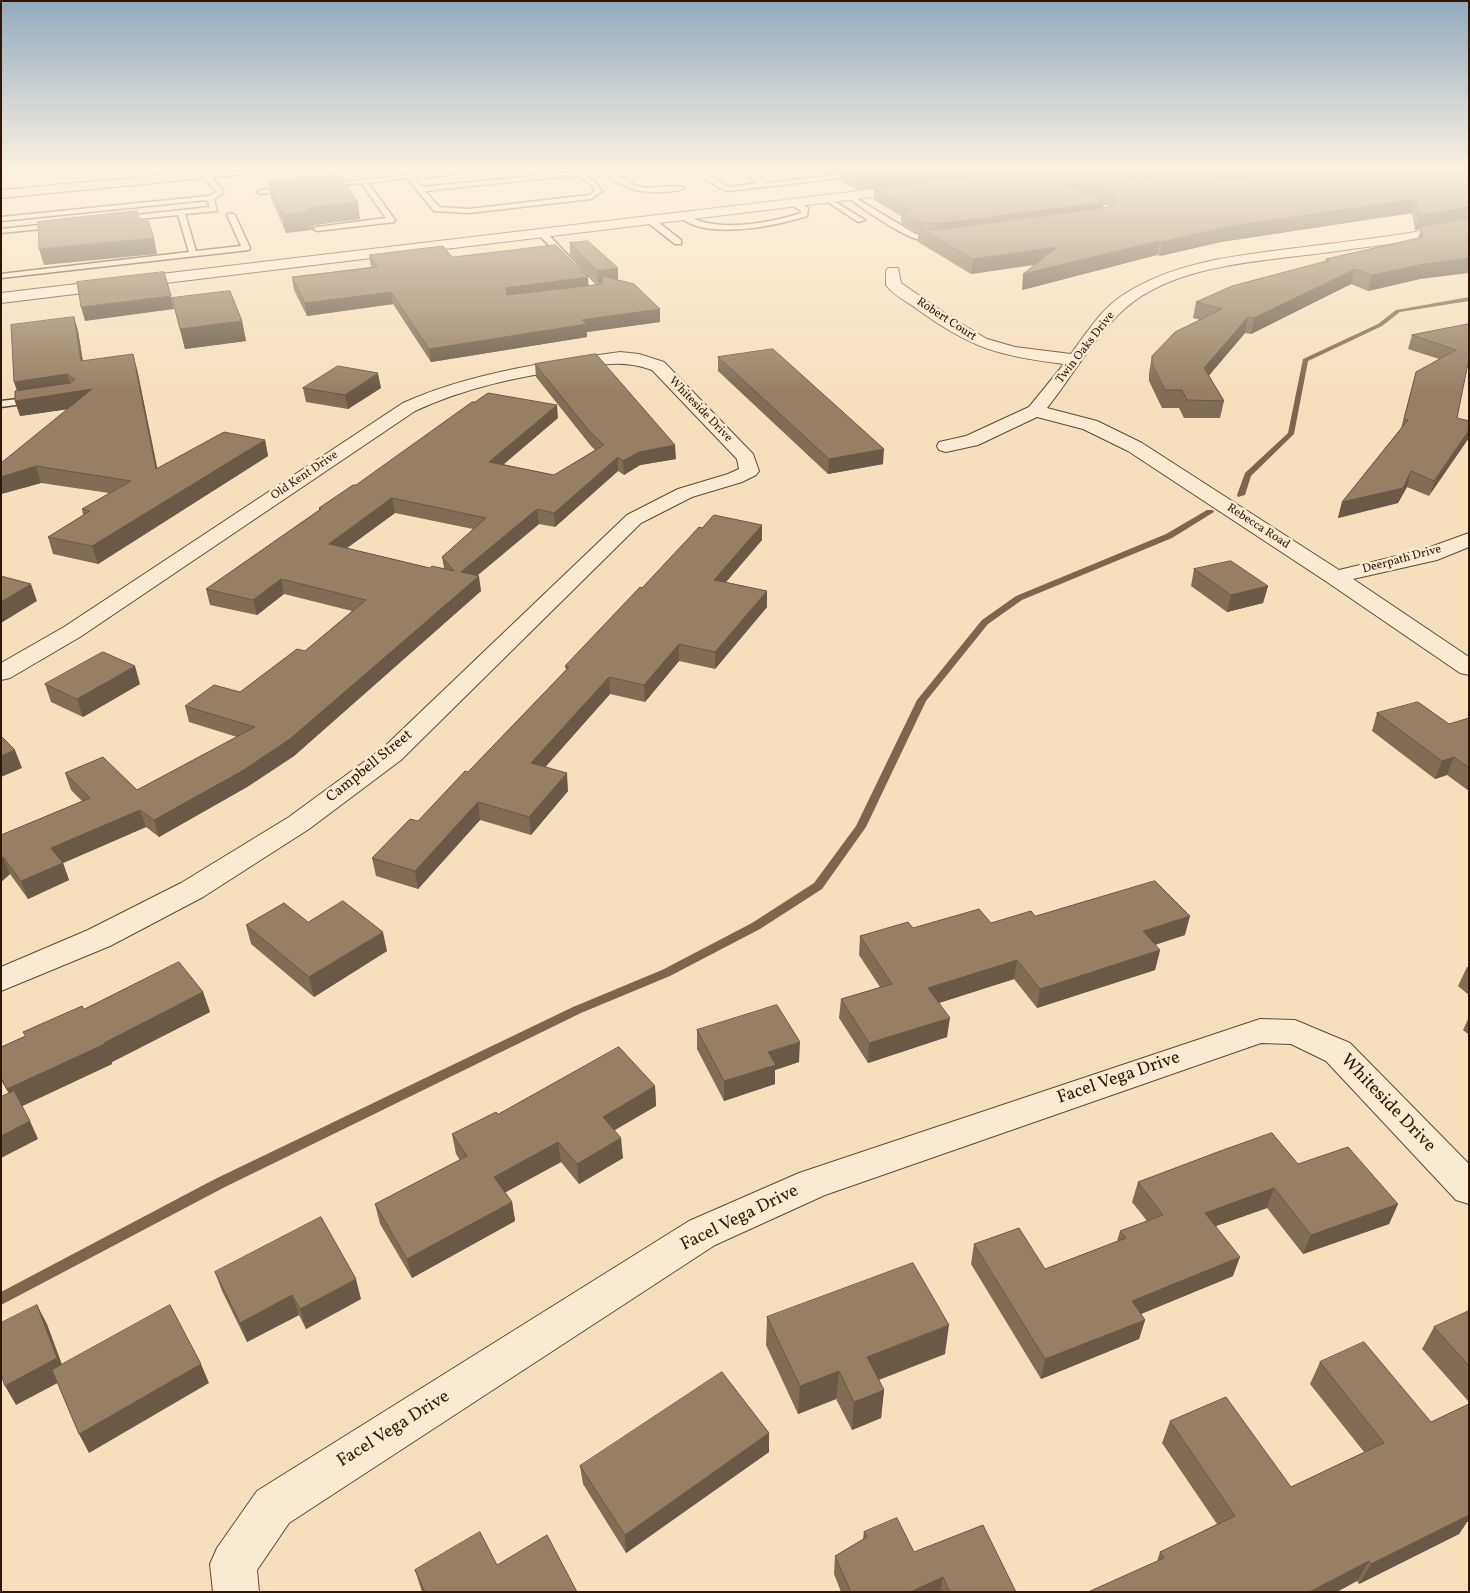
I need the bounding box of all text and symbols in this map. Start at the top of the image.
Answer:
street label: Robert Court [913,295,979,345]
street label: Twin Oaks Drive [1054,309,1118,387]
street label: Whiteside Drive [665,374,735,446]
street label: Old Kent Drive [269,448,341,504]
street label: Rebecca Road [1224,501,1292,553]
street label: Deerpath Drive [1361,543,1443,577]
street label: Campbell Street [323,727,417,807]
street label: Facel Vega Drive [1055,1048,1183,1110]
street label: Whiteside Drive [1335,1050,1439,1158]
street label: Facel Vega Drive [677,1181,803,1257]
street label: Facel Vega Drive [334,1387,454,1473]

